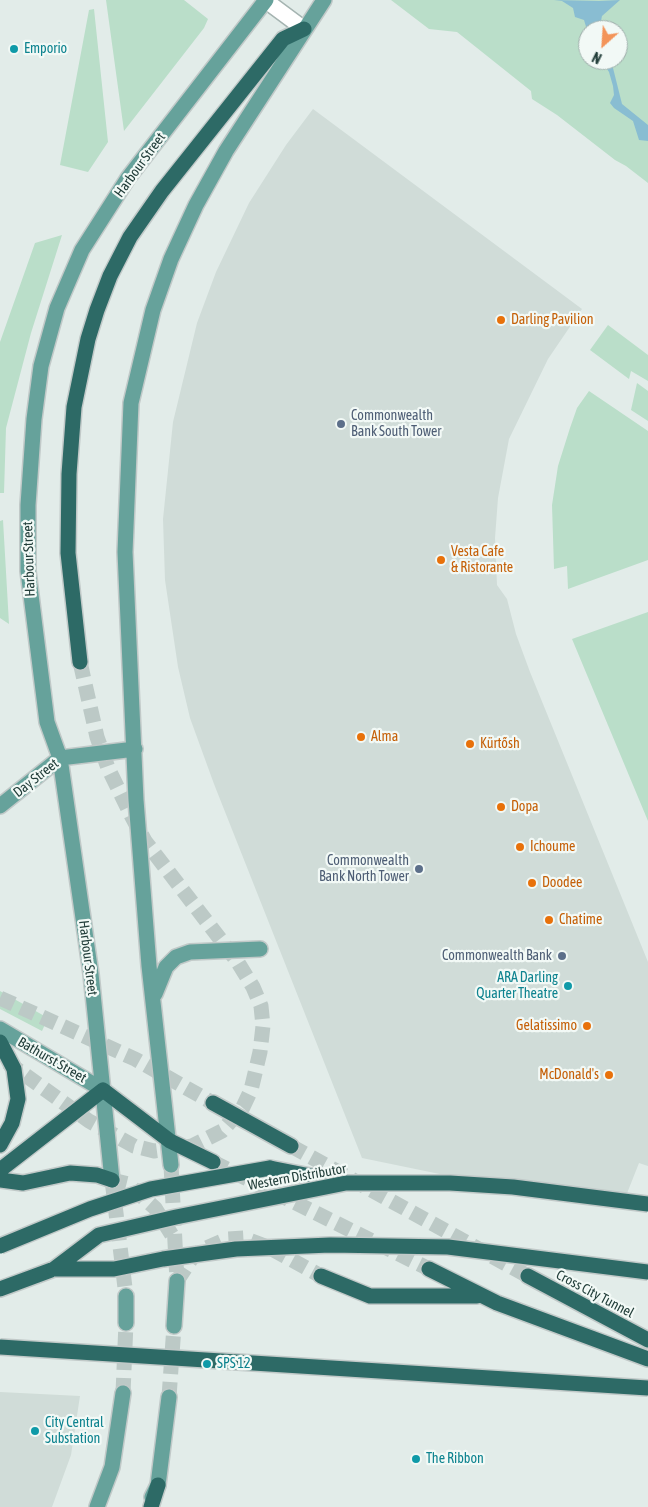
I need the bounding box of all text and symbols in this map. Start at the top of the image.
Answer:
north arrow [578,20,628,70]
place label: Emporio [24,41,67,57]
marker: Emporio [8,43,20,55]
text: N [590,49,604,67]
street label: Harbour Street [111,130,169,200]
place label: Darling Pavilion [511,312,594,328]
marker: Darling Pavilion [495,314,507,326]
place label: Commonwealth Bank South Tower [351,408,441,441]
marker: Commonwealth Bank South Tower [335,418,347,430]
street label: Harbour Street [19,521,39,597]
place label: Vesta Cafe & Ristorante [451,544,513,576]
marker: Vesta Cafe & Ristorante [435,554,447,566]
place label: Alma [371,729,398,745]
marker: Alma [355,731,367,743]
place label: Kürtősh [480,736,520,752]
marker: Kürtősh [464,738,476,750]
street label: Day Street [10,755,62,801]
place label: Dopa [511,799,539,815]
marker: Dopa [495,801,507,813]
place label: Ichoume [530,839,575,855]
marker: Ichoume [514,841,526,853]
place label: Commonwealth Bank North Tower [319,853,409,886]
marker: Commonwealth Bank North Tower [413,863,425,875]
place label: Doodee [542,875,582,891]
marker: Doodee [526,877,538,889]
place label: Chatime [559,912,602,928]
marker: Chatime [543,914,555,926]
street label: Harbour Street [75,919,101,997]
place label: Commonwealth Bank [442,948,552,964]
marker: Commonwealth Bank [556,950,568,962]
place label: ARA Darling Quarter Theatre [476,970,558,1002]
marker: ARA Darling Quarter Theatre [562,980,574,992]
place label: Gelatissimo [516,1018,577,1034]
marker: Gelatissimo [581,1020,593,1032]
street label: Bathurst Street [15,1034,89,1086]
place label: McDonald's [539,1067,599,1083]
marker: McDonald's [603,1069,615,1081]
street label: Western Distributor [247,1160,347,1194]
street label: Cross City Tunnel [553,1266,637,1322]
place label: SPS 12 [217,1356,251,1372]
marker: SPS 12 [201,1358,213,1370]
place label: City Central Substation [45,1415,104,1448]
marker: City Central Substation [29,1425,41,1437]
place label: The Ribbon [426,1451,484,1467]
marker: The Ribbon [410,1453,422,1465]

